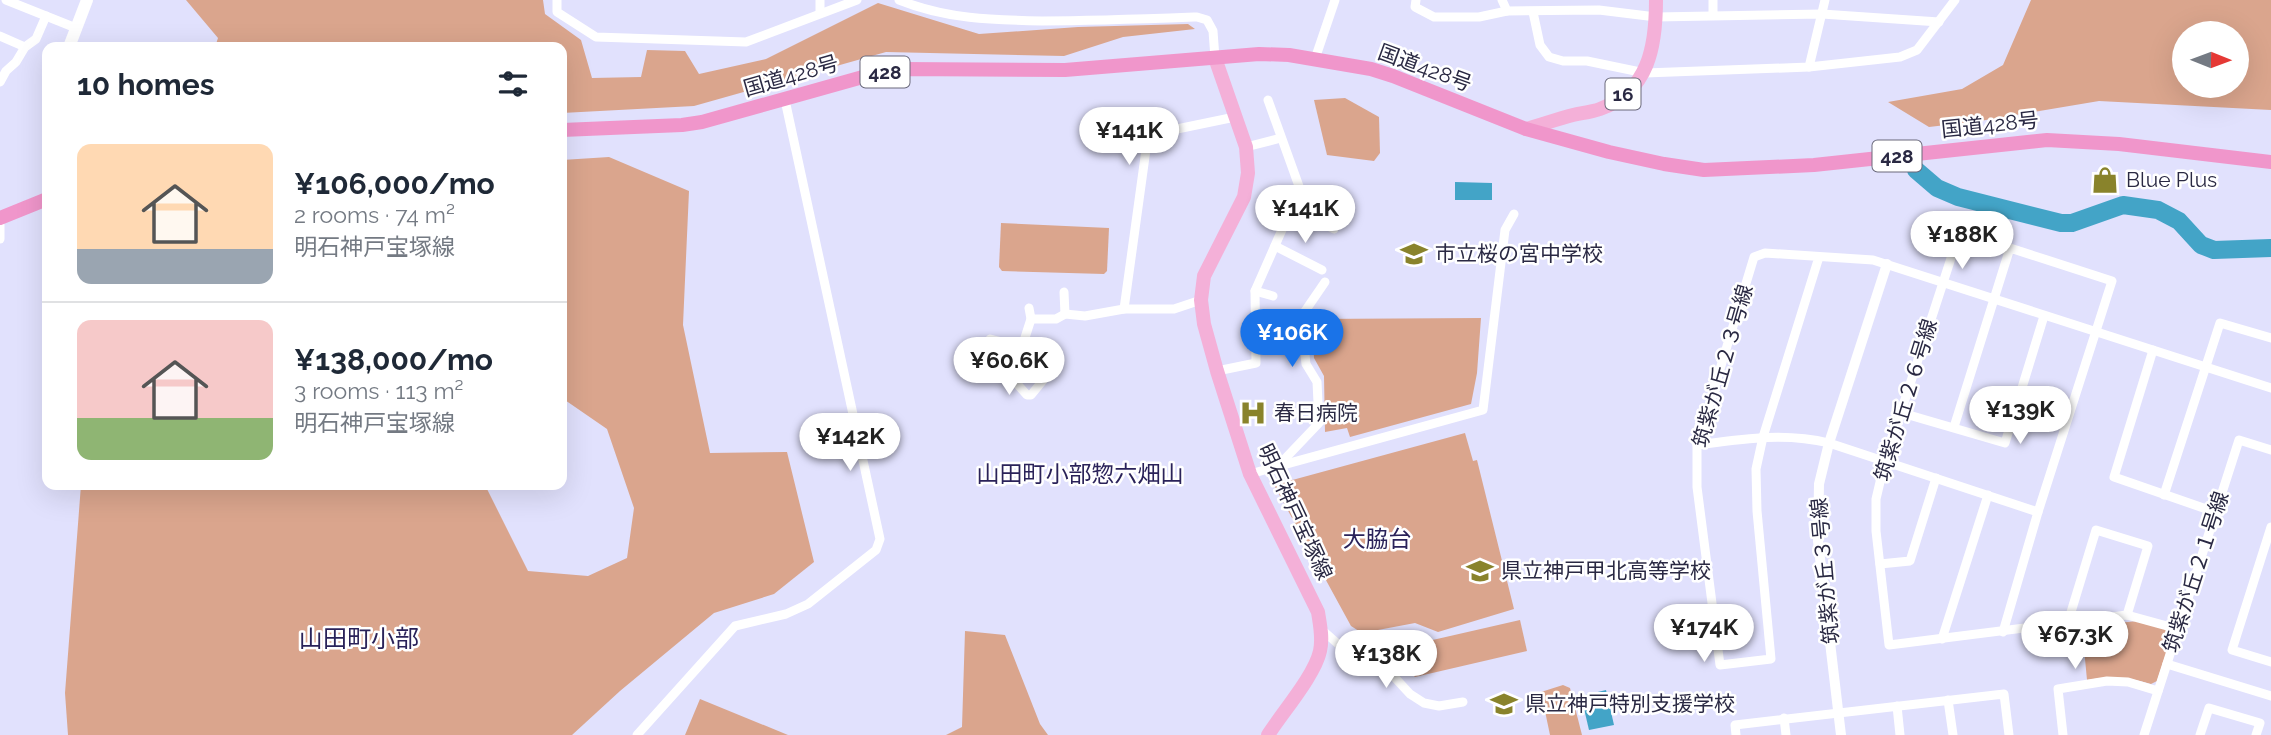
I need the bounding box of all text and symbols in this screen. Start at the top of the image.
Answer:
north arrow [2172,21,2249,98]
map controls [2172,21,2249,98]
street label: 国道428号 [1375,39,1475,96]
street label: 国道428号 [740,50,841,101]
road number: 428 [860,57,910,88]
icon: filters [494,65,532,103]
text: 10 homes [77,67,214,102]
road number: 16 [1606,78,1640,110]
street label: 国道428号 [1940,107,2040,142]
pin: ¥141K [1080,108,1178,167]
text: ¥141K [1095,116,1163,143]
road number: 428 [1872,140,1922,172]
shop icon: Blue Plus [2090,165,2120,195]
text: ¥106,000/mo [294,166,495,201]
place label: Blue Plus [2126,167,2217,192]
icon: home [133,172,217,256]
pin: ¥141K [1256,186,1354,245]
text: ¥141K [1271,194,1339,221]
text: 2 rooms · 74 m² [294,201,455,228]
pin: ¥188K [1913,212,2011,271]
text: ¥188K [1927,220,1997,247]
text: 明石神戸宝塚線 [294,233,455,260]
school or university icon: 市立桜の宮中学校 [1399,239,1429,269]
place label: 市立桜の宮中学校 [1435,241,1603,266]
street label: 筑紫が丘２３号線 [1687,282,1758,450]
pin: ¥106K [1243,310,1341,369]
street label: 筑紫が丘２６号線 [1869,316,1942,484]
text: ¥106K [1256,318,1328,345]
pin: ¥60.6K [952,338,1066,397]
text: ¥138,000/mo [294,342,493,377]
text: ¥60.6K [970,346,1048,373]
icon: home [133,348,217,432]
text: 3 rooms · 113 m² [294,377,463,404]
pin: ¥139K [1971,386,2069,446]
text: ¥139K [1985,395,2055,422]
hospital icon: 春日病院 [1238,398,1268,428]
place label: 春日病院 [1274,400,1358,425]
text: 明石神戸宝塚線 [294,409,455,436]
pin: ¥142K [801,414,899,473]
text: ¥142K [815,422,885,449]
street label: 明石神戸宝塚線 [1253,440,1338,584]
district label: 山田町小部惣六畑山 [977,460,1184,487]
street label: 筑紫が丘２１号線 [2158,488,2233,656]
street label: 筑紫が丘３号線 [1806,497,1843,645]
district label: 大脇台 [1343,525,1412,552]
school or university icon: 県立神戸甲北高等学校 [1465,556,1495,586]
place label: 県立神戸甲北高等学校 [1501,558,1711,583]
pin: ¥174K [1655,604,1753,664]
pin: ¥67.3K [2018,612,2132,671]
text: ¥174K [1670,613,1738,640]
text: ¥67.3K [2037,620,2113,647]
district label: 山田町小部 [299,624,419,653]
pin: ¥138K [1337,630,1435,690]
text: ¥138K [1351,639,1421,666]
school or university icon: 県立神戸特別支援学校 [1489,689,1519,719]
place label: 県立神戸特別支援学校 [1525,691,1735,716]

